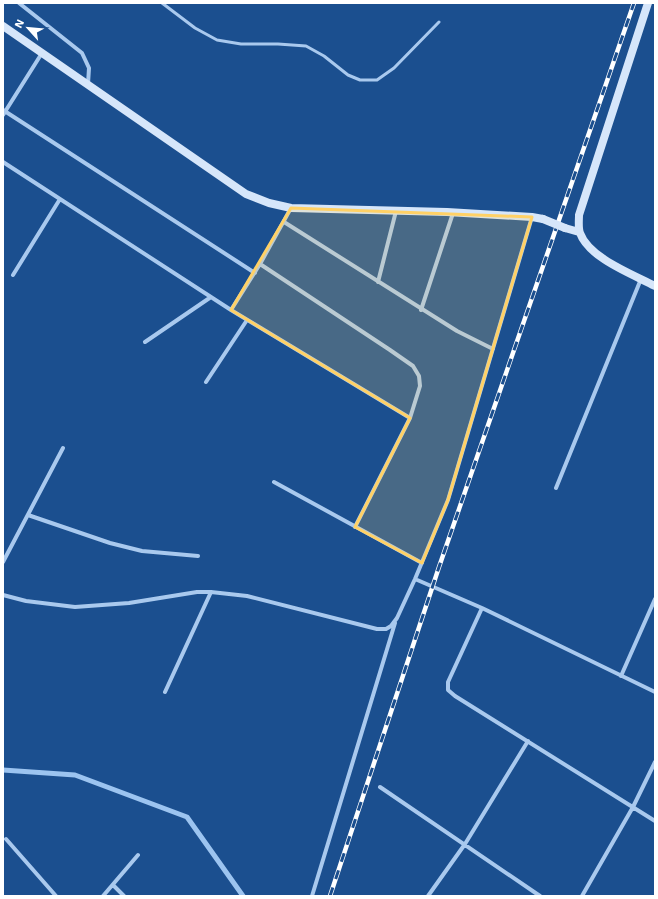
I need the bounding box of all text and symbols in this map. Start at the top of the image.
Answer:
north arrow [8,8,48,48]
text: N [12,17,27,30]

